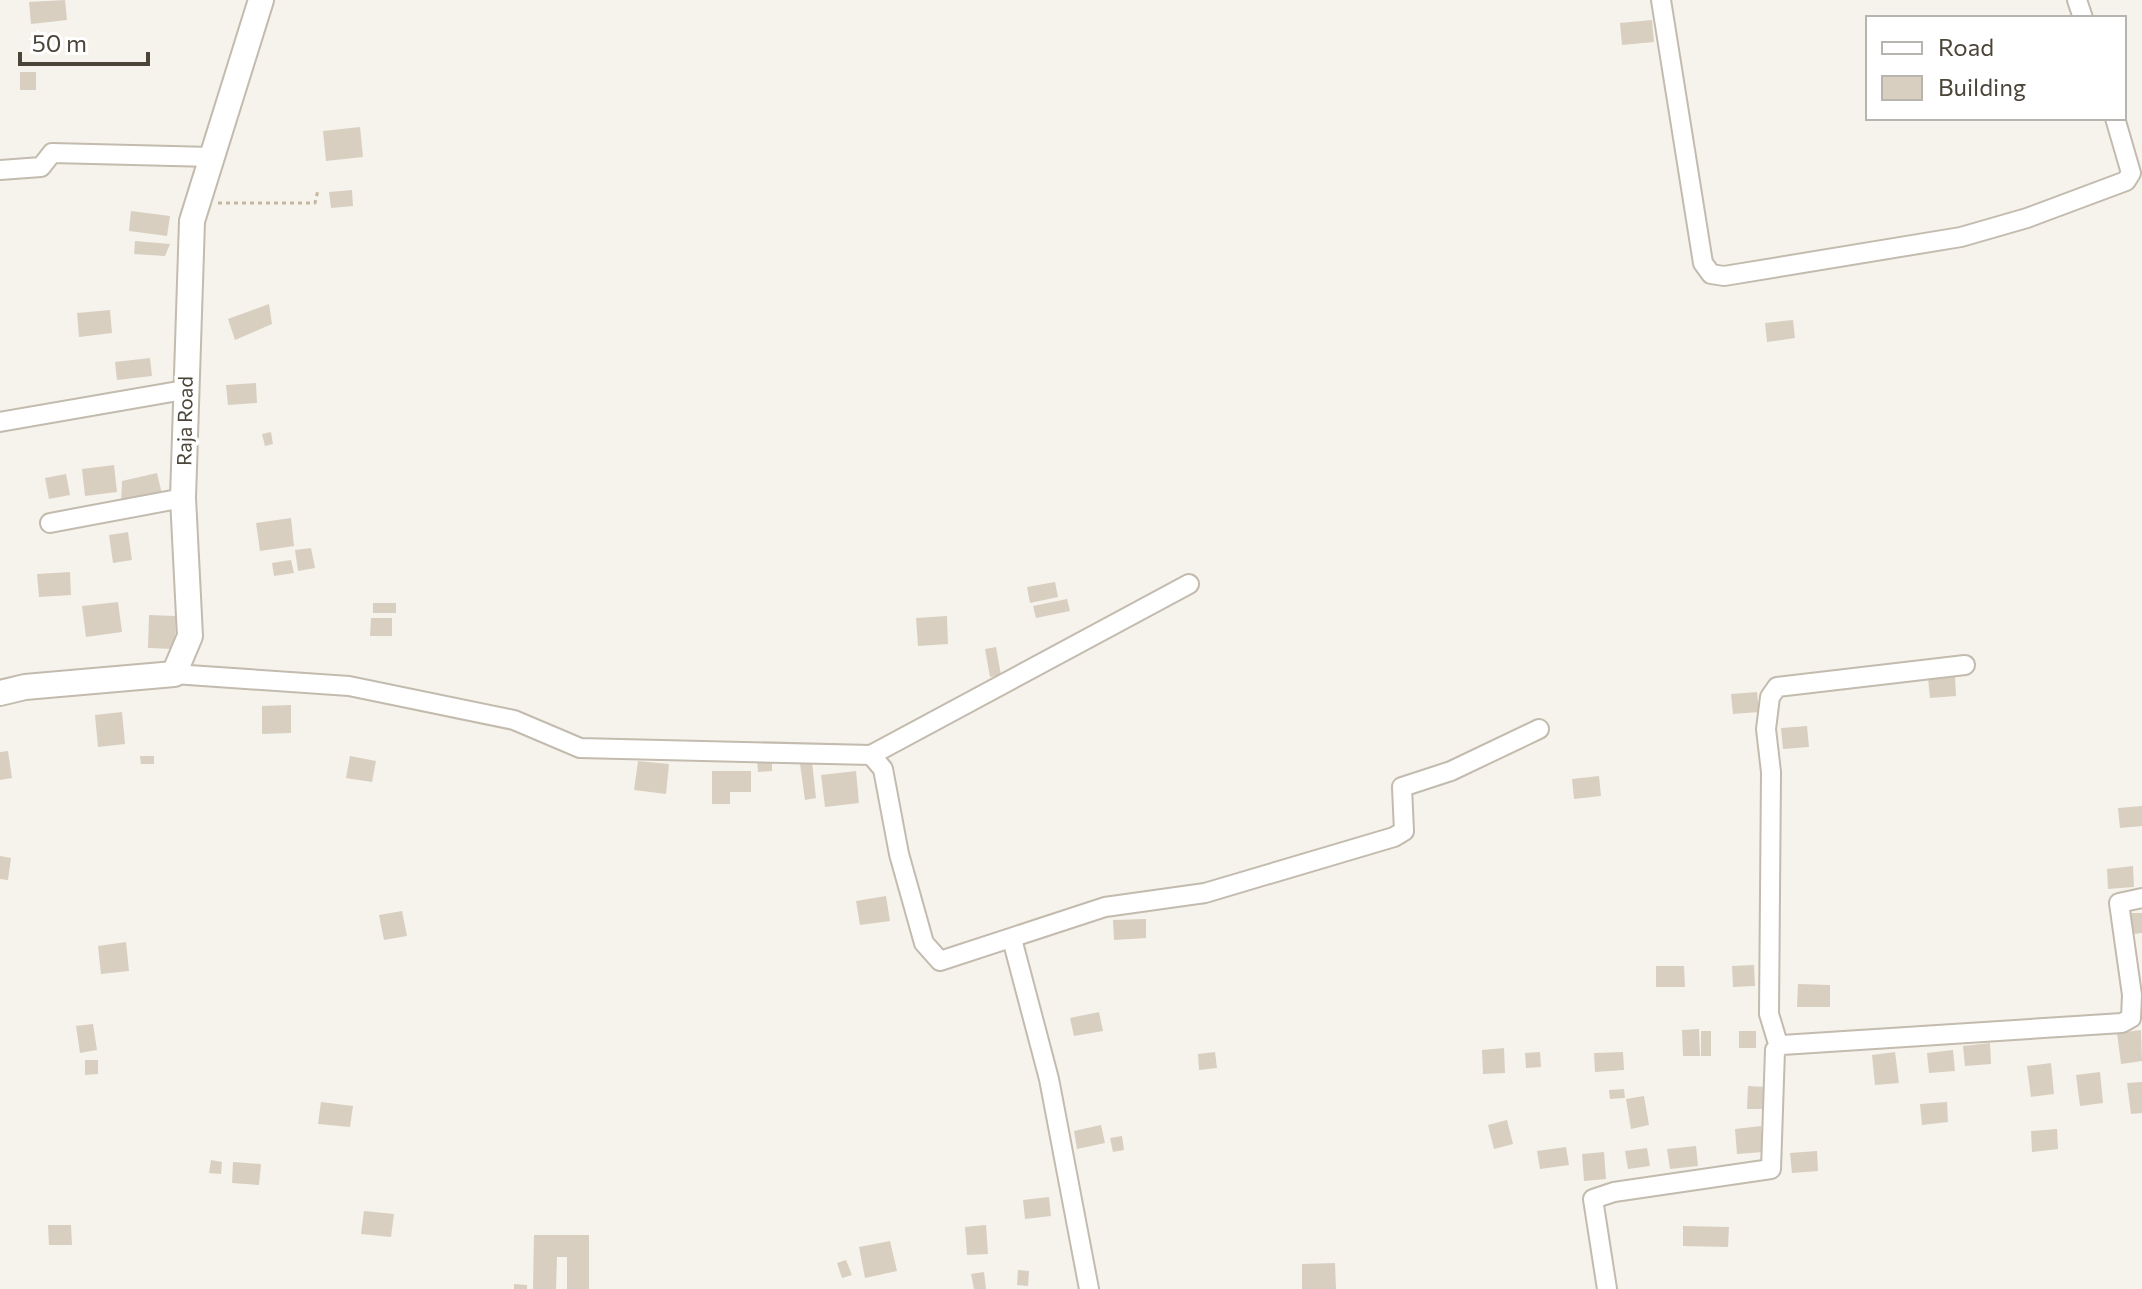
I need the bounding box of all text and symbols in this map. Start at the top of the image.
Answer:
scale bar [20,16,148,66]
legend [1866,16,2126,120]
text: 50 m [32,28,87,57]
text: Road [1938,32,1994,61]
text: Building [1938,72,2026,101]
street label: Raja Road [171,376,197,466]

